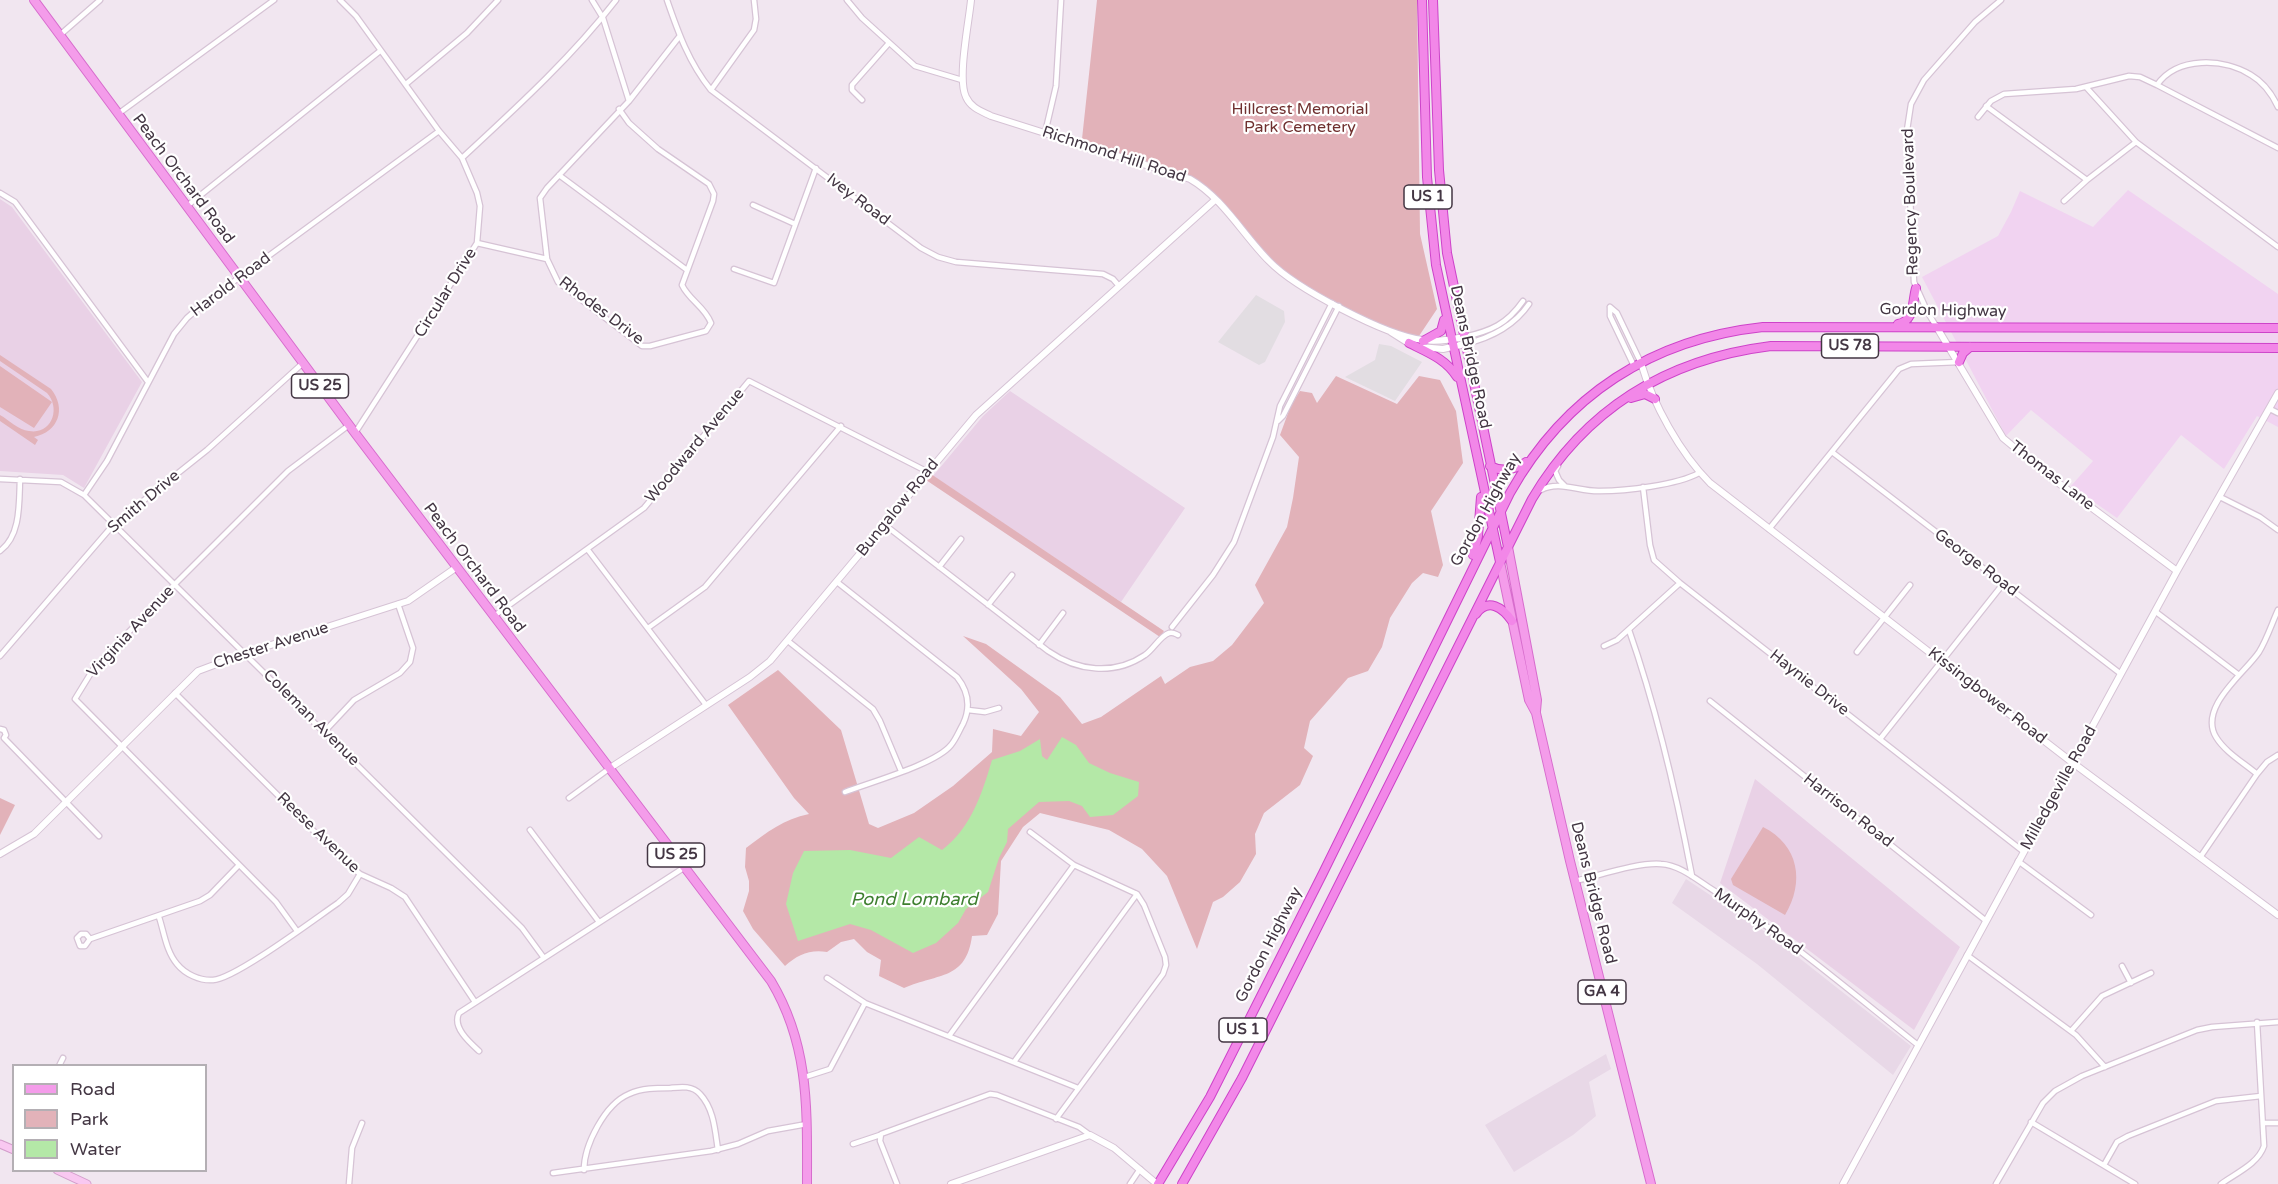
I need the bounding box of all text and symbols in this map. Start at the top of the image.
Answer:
park label: Hillcrest Memorial Park Cemetery [1231,100,1369,138]
street label: Peach Orchard Road [128,110,238,248]
street label: Richmond Hill Road [1040,123,1188,187]
street label: Regency Boulevard [1899,128,1923,276]
street label: Ivey Road [822,170,894,230]
road number: US 1 [1404,185,1452,209]
street label: Circular Drive [411,245,481,341]
street label: Harold Road [187,249,275,321]
street label: Rhodes Drive [555,273,647,349]
street label: Deans Bridge Road [1445,284,1495,430]
street label: Gordon Highway [1879,300,2007,322]
road number: US 78 [1822,334,1878,358]
road number: US 25 [292,374,348,398]
street label: Woodward Avenue [641,385,749,507]
street label: Thomas Lane [2006,437,2098,515]
street label: Gordon Highway [1447,450,1525,570]
street label: Bungalow Road [853,455,943,561]
street label: Smith Drive [104,466,184,538]
street label: Peach Orchard Road [419,499,529,637]
street label: George Road [1930,525,2022,601]
street label: Virginia Avenue [83,582,179,682]
street label: Chester Avenue [211,618,331,674]
street label: Kissingbower Road [1924,644,2050,748]
street label: Haynie Drive [1765,646,1853,720]
street label: Coleman Avenue [259,666,363,770]
street label: Milledgeville Road [2017,722,2101,854]
street label: Harrison Road [1799,770,1897,852]
street label: Reese Avenue [273,789,363,877]
street label: Deans Bridge Road [1566,820,1620,966]
road number: US 25 [648,843,704,867]
street label: Gordon Highway [1232,884,1306,1006]
street label: Murphy Road [1710,884,1806,960]
water label: Pond Lombard [850,889,978,911]
road number: GA 4 [1578,980,1626,1004]
road number: US 1 [1219,1018,1267,1042]
legend [12,1064,207,1172]
text: Road [70,1078,115,1100]
text: Park [70,1108,108,1130]
text: Water [70,1138,121,1160]

